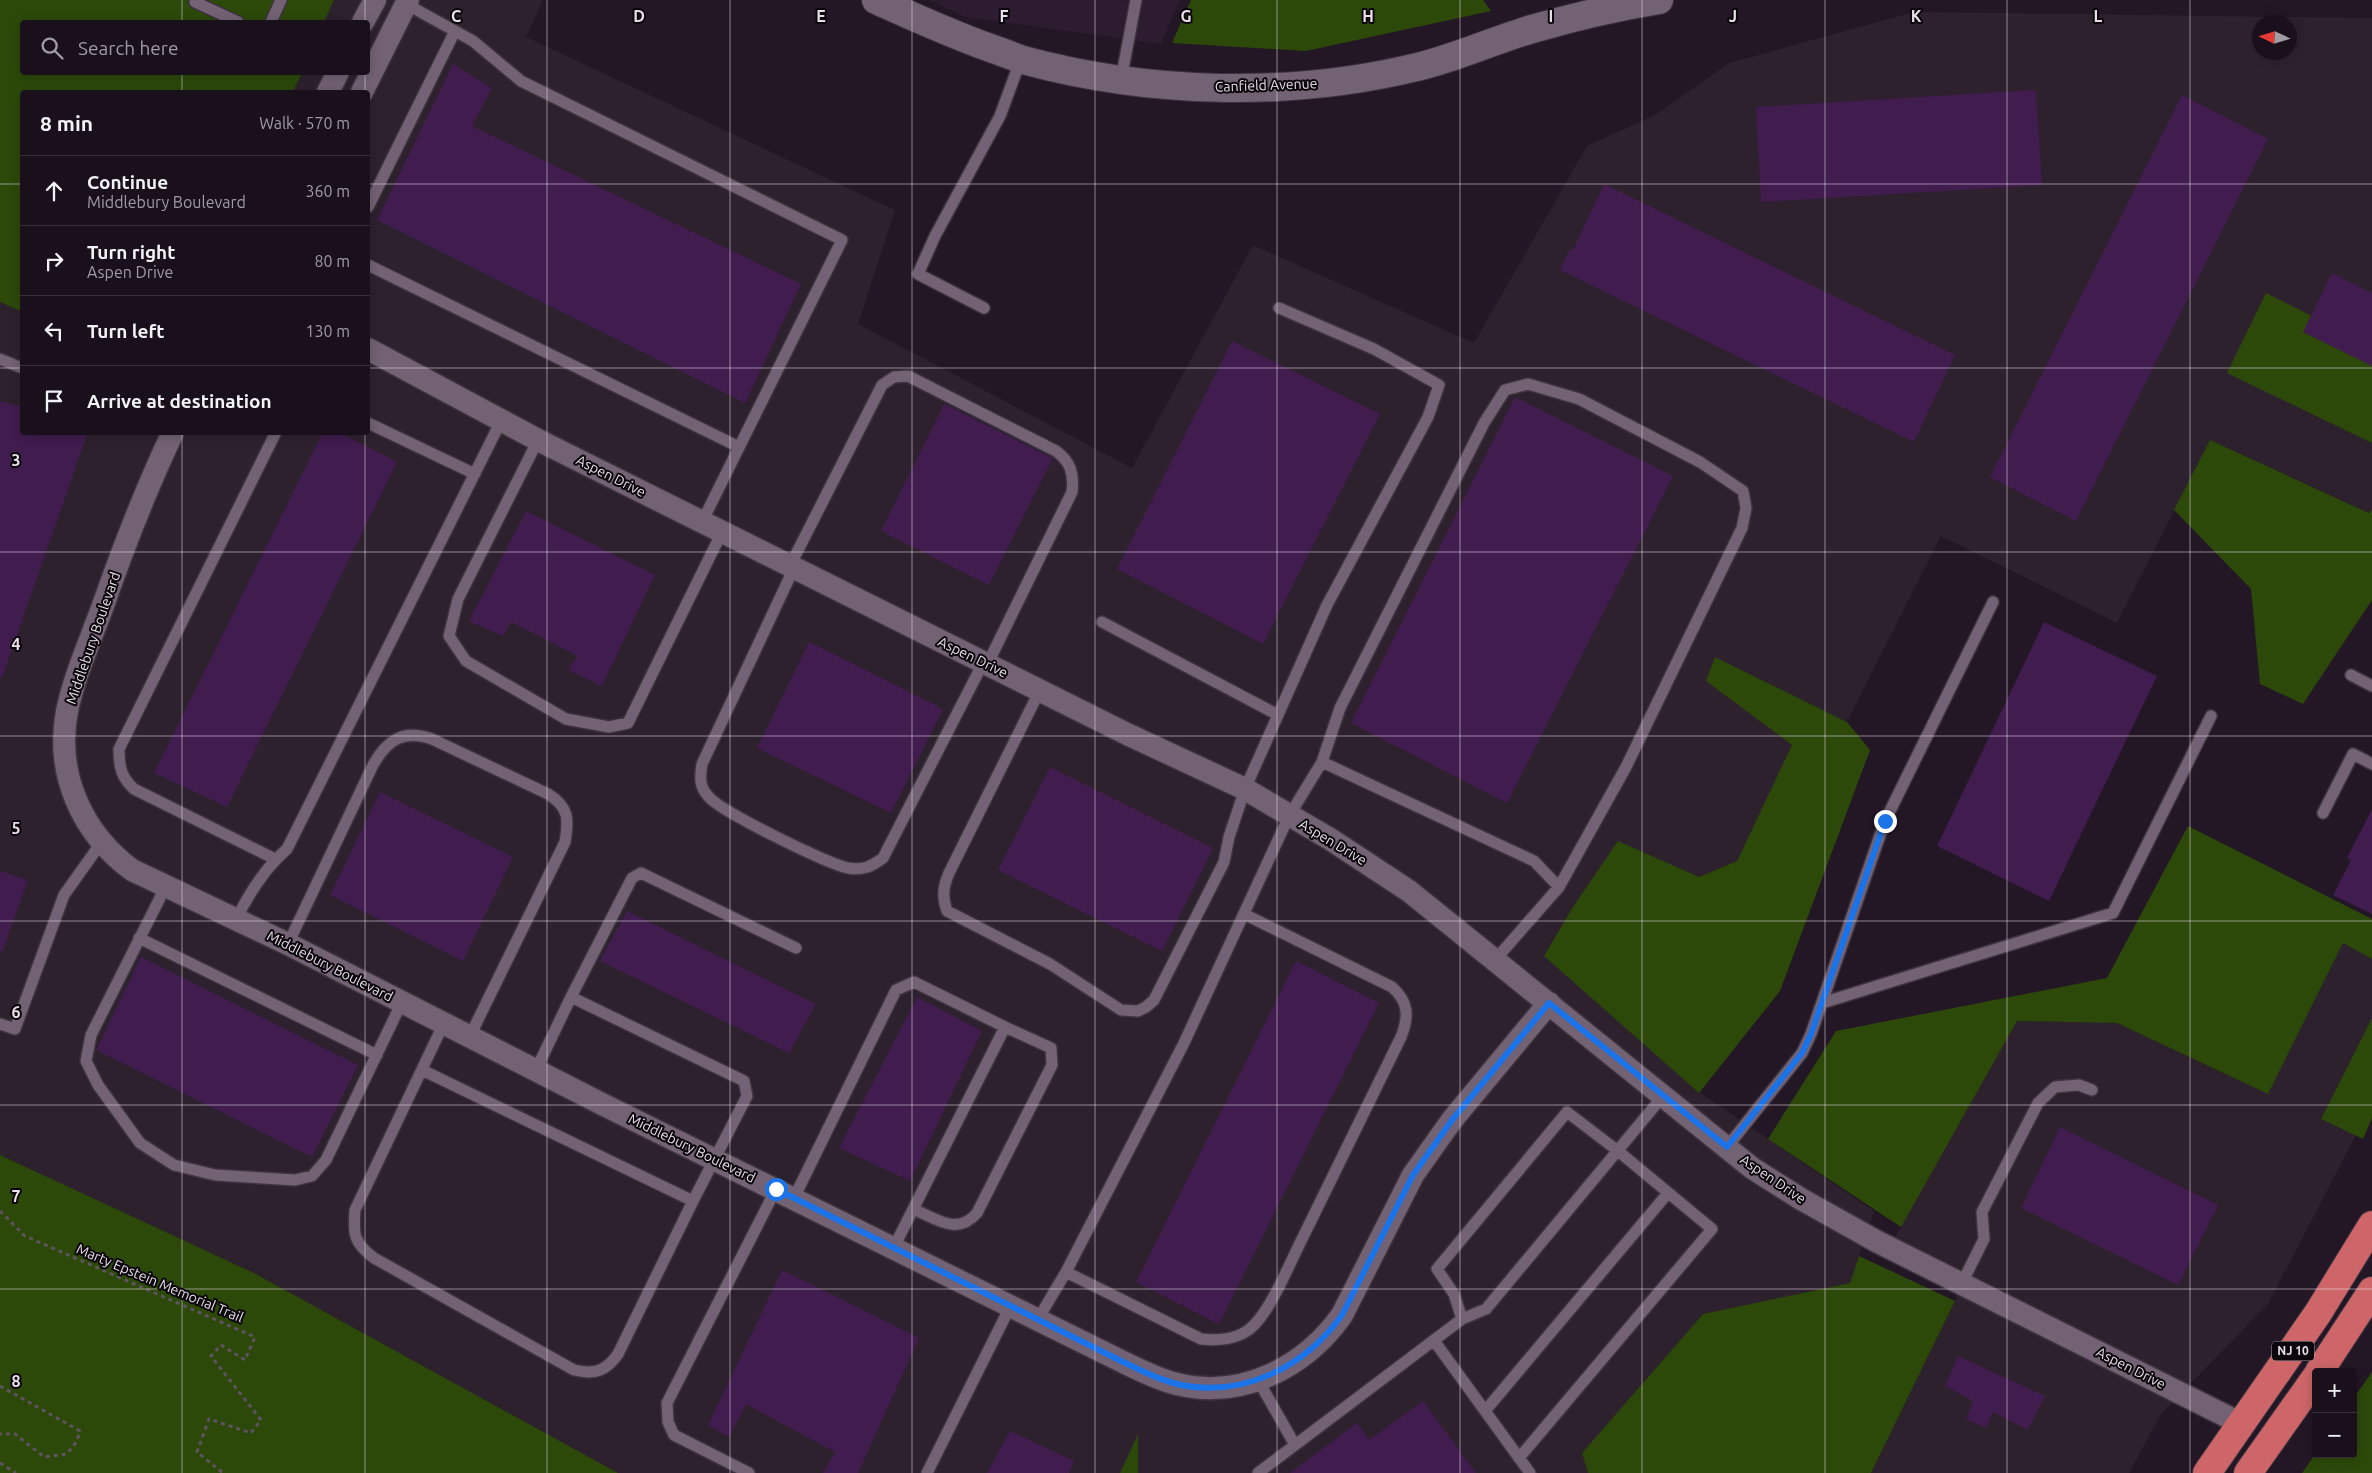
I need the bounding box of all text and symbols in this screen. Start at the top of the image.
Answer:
text: C [451,7,461,25]
text: D [633,7,645,25]
text: E [816,7,826,25]
text: F [1000,7,1009,25]
text: G [1180,7,1192,25]
text: H [1362,7,1374,25]
text: I [1549,7,1553,25]
text: J [1729,7,1737,25]
text: K [1911,7,1922,25]
text: L [2094,7,2103,25]
north arrow [2252,15,2297,60]
search box [20,20,370,75]
icon: search [38,34,66,62]
text: Search here [78,37,178,59]
street label: Canfield Avenue [1215,75,1317,95]
text: 8 min [40,111,93,135]
text: Walk · 570 m [259,114,350,132]
text: Continue [87,171,168,193]
icon: ahead [40,177,68,205]
text: 360 m [305,182,350,200]
text: Middlebury Boulevard [87,193,246,211]
text: Turn right [87,241,175,263]
icon: right [40,247,68,275]
text: 80 m [314,252,350,270]
text: Aspen Drive [87,263,173,281]
icon: left [40,317,68,345]
text: Turn left [87,320,165,342]
text: 130 m [305,322,350,340]
icon: arrive [40,387,68,415]
text: Arrive at destination [87,390,272,412]
text: 3 [11,451,21,469]
street label: Aspen Drive [574,452,648,500]
street label: Middlebury Boulevard [63,570,123,706]
street label: Aspen Drive [936,633,1010,681]
text: 4 [11,635,21,653]
route end [1874,810,1897,833]
street label: Aspen Drive [1296,816,1370,868]
text: 5 [11,819,21,837]
street label: Middlebury Boulevard [264,927,396,1005]
text: 6 [11,1003,21,1021]
street label: Middlebury Boulevard [626,1110,758,1186]
street label: Aspen Drive [1737,1151,1809,1207]
route start [765,1178,788,1201]
text: 7 [11,1187,21,1205]
street label: Marty Epstein Memorial Trail [74,1240,246,1326]
road number: NJ 10 [2272,1342,2314,1360]
street label: Aspen Drive [2094,1344,2168,1392]
map controls [2312,1368,2357,1458]
button: + [2312,1368,2357,1413]
text: 8 [11,1372,21,1390]
button: − [2312,1413,2357,1458]

